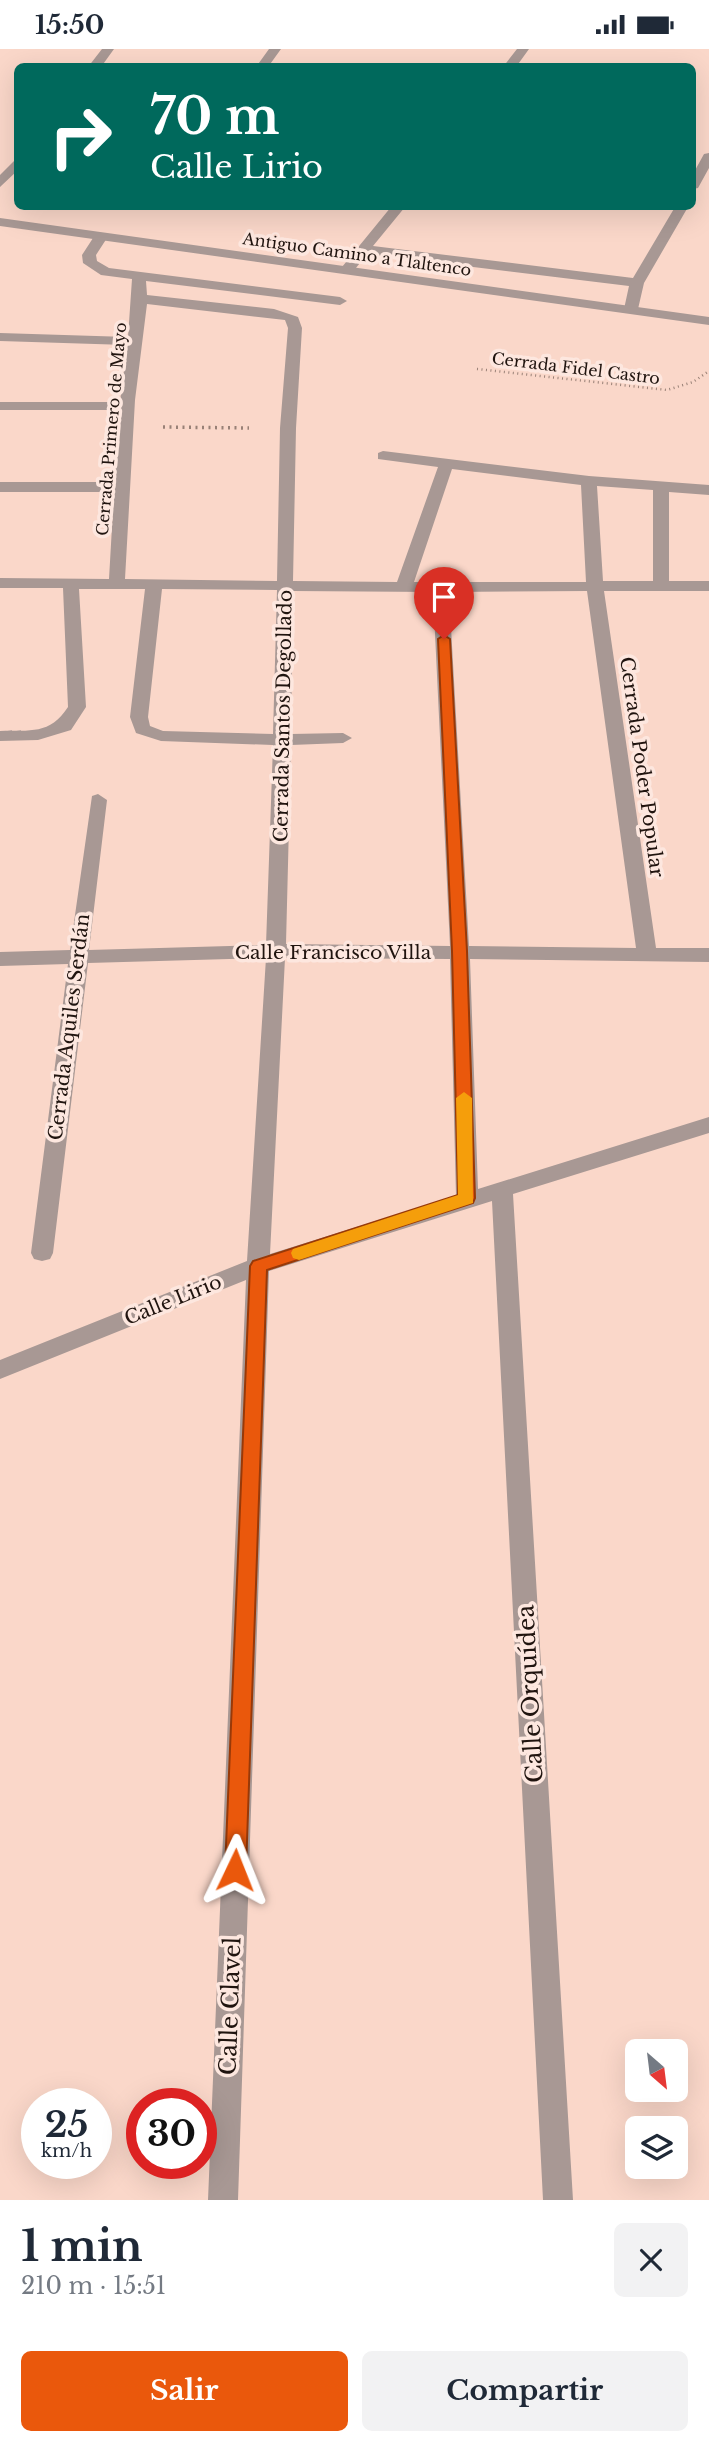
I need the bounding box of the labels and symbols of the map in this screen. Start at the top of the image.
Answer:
street label: Antiguo Camino a Tlaltenco [240,228,473,280]
street label: Cerrada Primero de Mayo [92,322,130,536]
street label: Cerrada Fidel Castro [491,348,661,388]
pin [414,567,474,639]
street label: Cerrada Santos Degollado [269,590,297,842]
street label: Cerrada Poder Popular [615,655,669,879]
street label: Cerrada Aquiles Serdán [44,912,94,1142]
street label: Calle Francisco Villa [235,941,432,964]
street label: Calle Lirio [121,1270,225,1330]
street label: Calle Orquídea [511,1604,549,1784]
position arrow [198,1833,272,1907]
street label: Calle Clavel [214,1936,246,2076]
north arrow [625,2039,688,2102]
speed limit sign: 30 [126,2088,217,2179]

